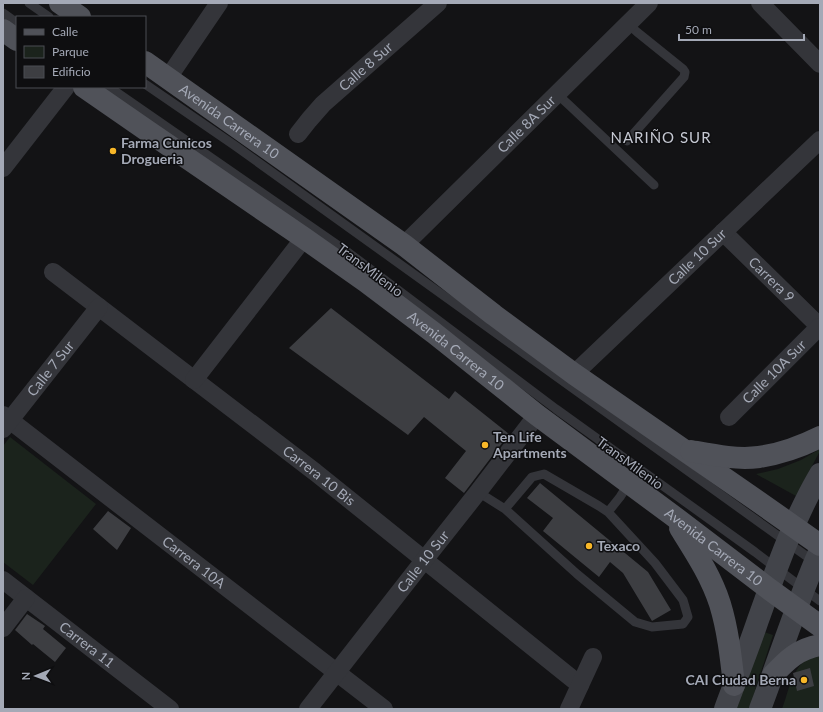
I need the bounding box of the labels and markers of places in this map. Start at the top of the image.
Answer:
place label: Farma Cunicos Drogueria [121,134,212,167]
marker: Farma Cunicos Drogueria [108,146,118,156]
place label: Ten Life Apartments [492,428,567,461]
marker: Ten Life Apartments [480,440,490,450]
place label: Texaco [597,537,640,554]
marker: Texaco [584,541,594,551]
place label: CAI Ciudad Berna [686,671,796,688]
marker: CAI Ciudad Berna [799,675,809,685]

